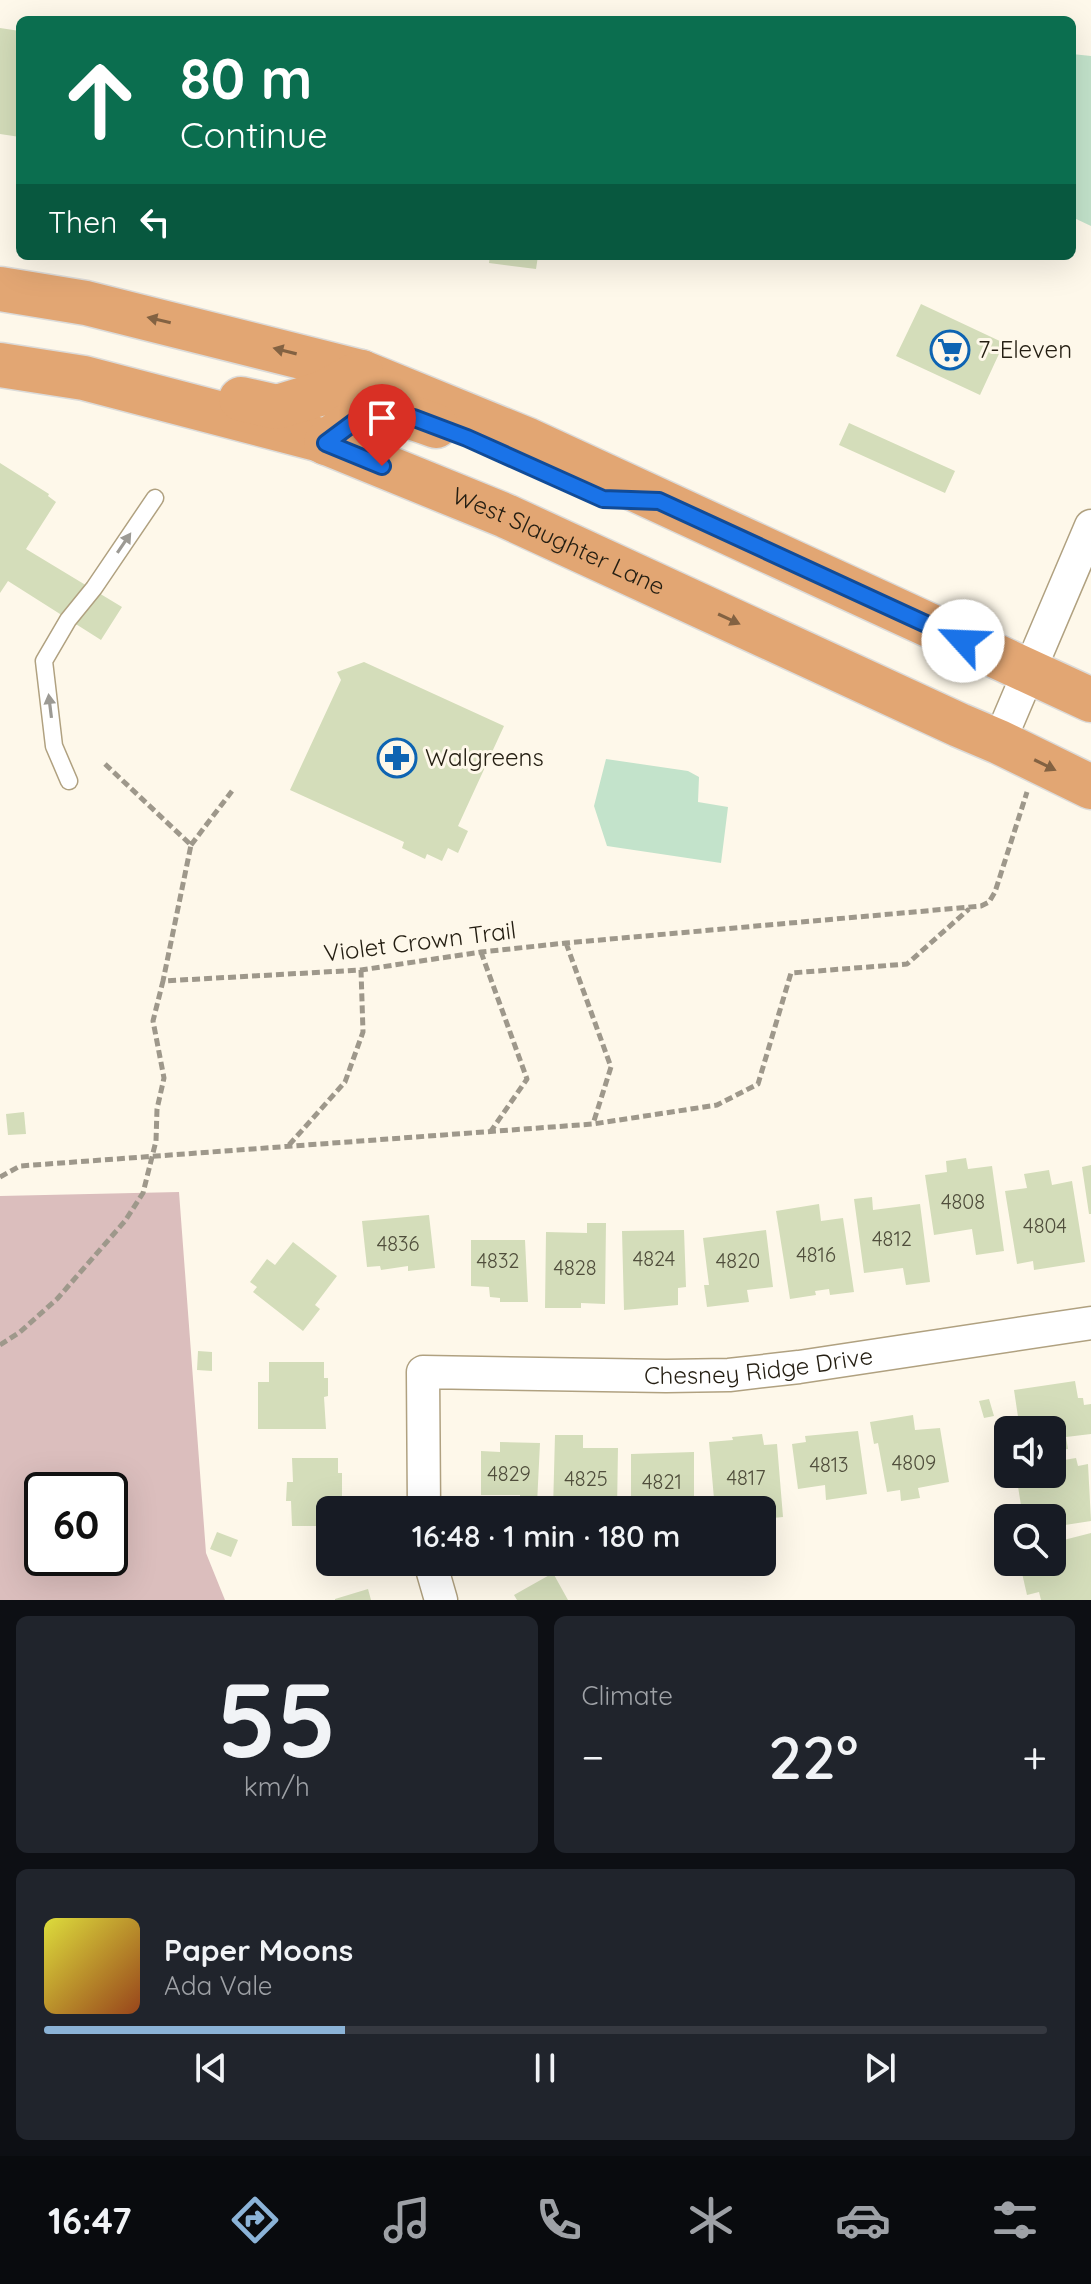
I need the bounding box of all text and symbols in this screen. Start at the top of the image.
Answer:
text: 80 m [180,43,312,113]
icon: ahead [48,48,152,152]
text: Continue [180,112,328,157]
icon: left [133,200,177,244]
text: Then [48,203,117,241]
one-way arrow [147,314,172,326]
supermarket icon: 7-Eleven [929,329,971,371]
place label: 7-Eleven [978,334,1072,364]
one-way arrow [273,345,298,357]
pin [348,384,416,466]
icon: arrive [360,396,404,440]
street label: West Slaughter Lane [448,480,670,601]
one-way arrow [116,532,131,554]
position arrow [921,599,1005,683]
one-way arrow [717,612,741,626]
one-way arrow [43,693,56,718]
pharmacy icon: Walgreens [376,737,418,779]
place label: Walgreens [425,742,544,772]
one-way arrow [1033,758,1056,772]
street label: Violet Crown Trail [322,914,518,968]
house number: 4808 [941,1189,985,1214]
house number: 4804 [1023,1213,1067,1238]
house number: 4812 [872,1226,912,1251]
house number: 4836 [377,1231,420,1256]
house number: 4816 [796,1242,836,1267]
house number: 4824 [633,1246,675,1271]
house number: 4832 [477,1248,519,1273]
house number: 4820 [716,1248,760,1273]
house number: 4828 [553,1255,597,1280]
street label: Chesney Ridge Drive [644,1340,875,1390]
map controls [994,1416,1066,1576]
button: sound [994,1416,1066,1488]
house number: 4809 [892,1450,936,1475]
house number: 4813 [809,1452,849,1477]
house number: 4829 [487,1461,531,1486]
house number: 4817 [727,1465,766,1490]
house number: 4825 [564,1466,608,1491]
house number: 4821 [642,1469,682,1494]
speed limit sign: 60 [24,1472,128,1576]
button: search [994,1504,1066,1576]
text: 16:48 · 1 min · 180 m [412,1517,680,1555]
text: 55 [217,1653,337,1783]
text: Climate [582,1679,673,1712]
text: 22° [768,1719,858,1794]
text: − [582,1729,604,1784]
text: + [1022,1729,1047,1784]
text: km/h [244,1770,310,1803]
text: Paper Moons [164,1931,353,1969]
text: Ada Vale [164,1969,273,2002]
icon: previous [189,2046,233,2090]
icon: pause [523,2046,567,2090]
icon: next [858,2046,902,2090]
icon: directions [227,2192,283,2248]
icon: music [379,2192,435,2248]
icon: phone [531,2192,587,2248]
icon: climate [683,2192,739,2248]
icon: car [835,2192,891,2248]
icon: filters [987,2192,1043,2248]
text: 16:47 [48,2198,132,2243]

